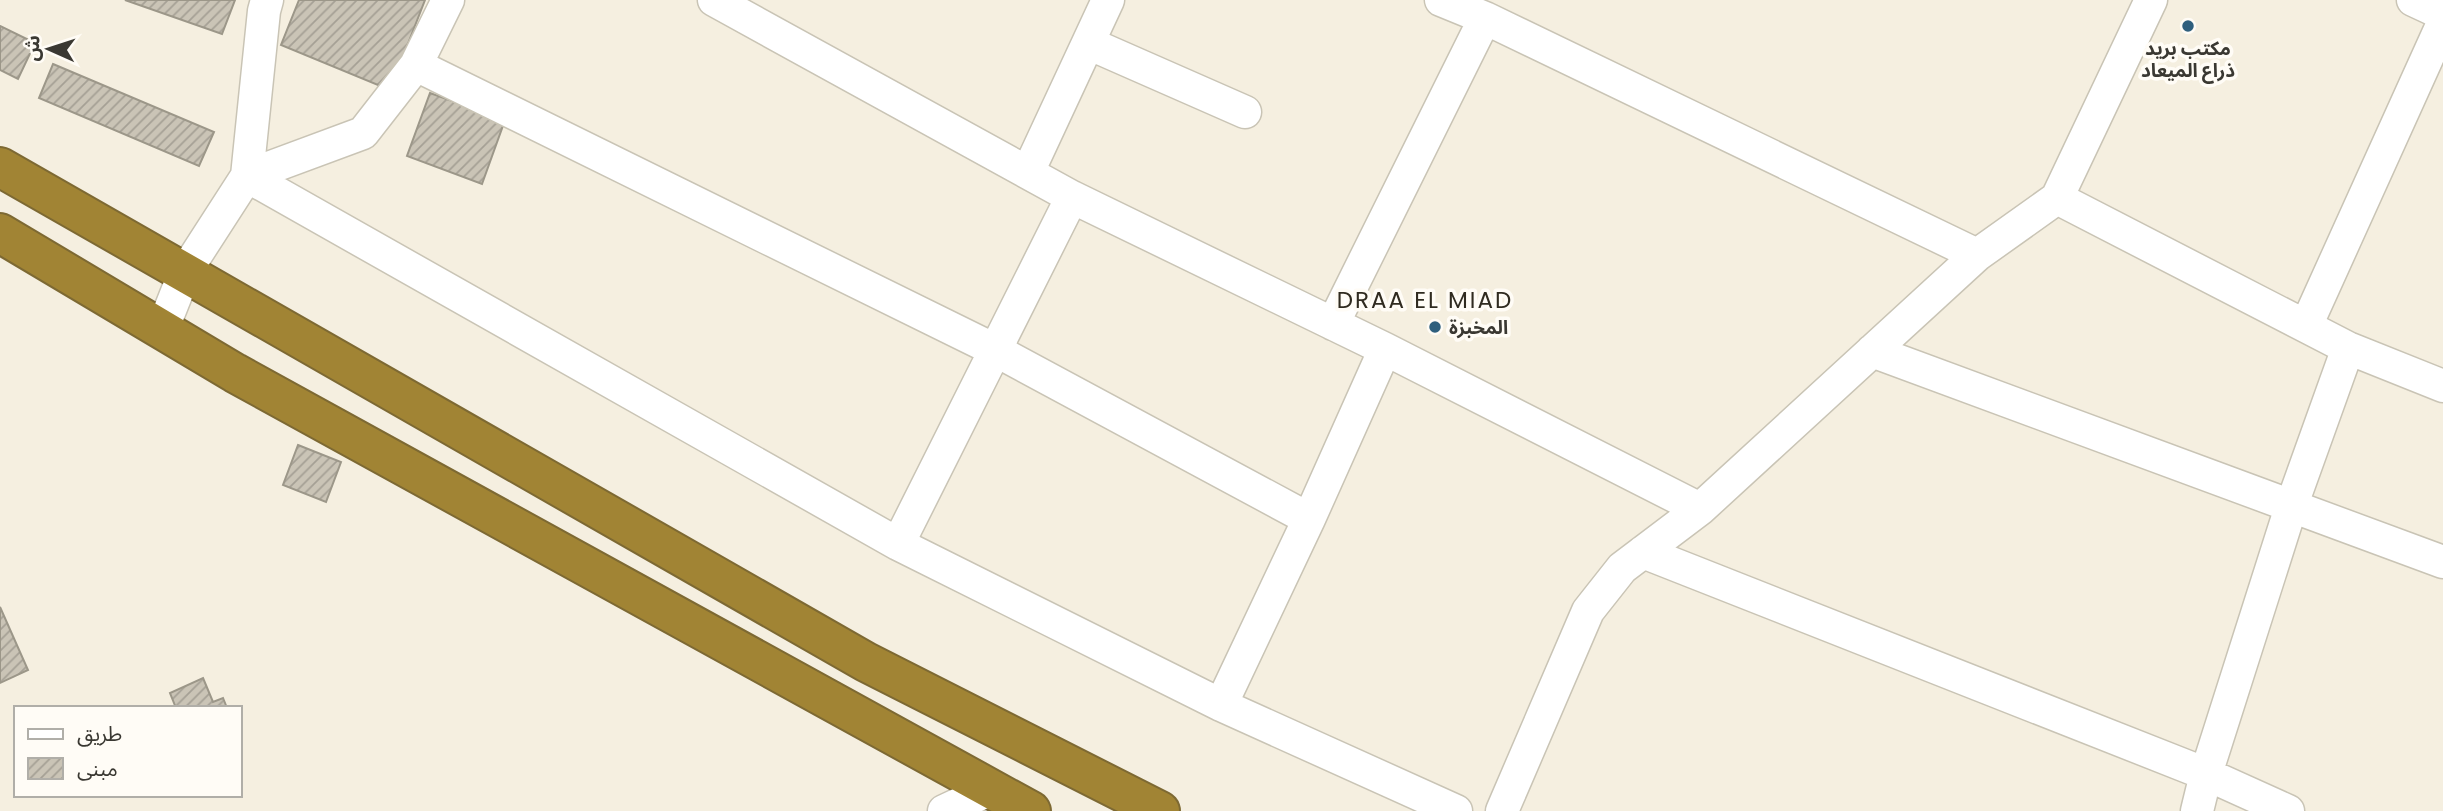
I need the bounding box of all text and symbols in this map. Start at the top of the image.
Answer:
north arrow [14,14,84,84]
marker: مكتب بريد ذراع الميعاد [2180,18,2196,34]
text: ش [18,34,47,62]
place label: مكتب بريد ذراع الميعاد [2141,35,2235,84]
district label: DRAA EL MIAD [1337,284,1513,316]
place label: المخبزة [1449,314,1508,341]
marker: المخبزة [1427,319,1443,335]
legend [14,706,242,797]
text: طريق [77,719,122,748]
text: مبنى [77,754,118,783]

